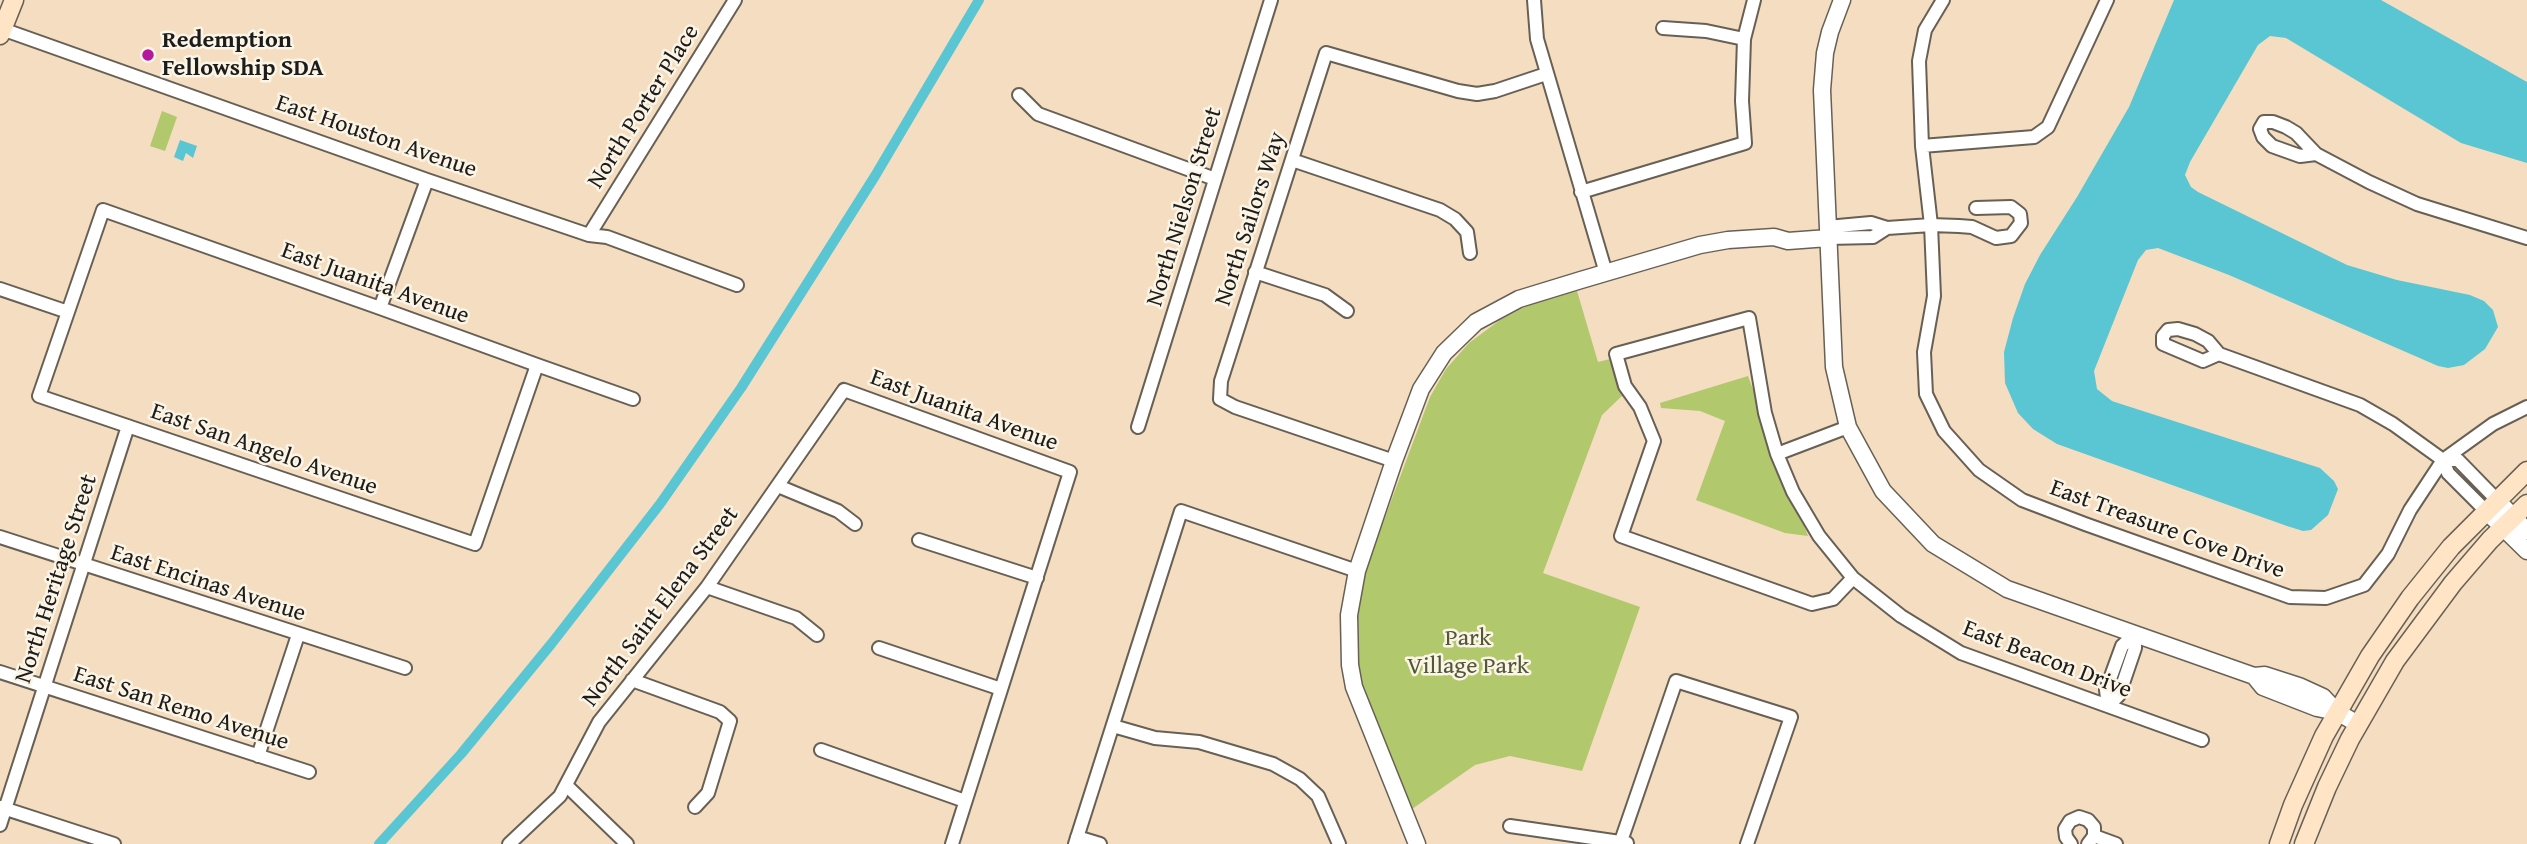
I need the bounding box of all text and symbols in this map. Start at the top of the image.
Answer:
street label: North Porter Place [582,20,706,194]
place label: Redemption Fellowship SDA [162,27,324,83]
marker: Redemption Fellowship SDA [140,47,156,63]
street label: East Houston Avenue [272,89,480,185]
street label: North Nielson Street [1141,104,1229,310]
street label: North Sailors Way [1209,128,1293,310]
street label: East Juanita Avenue [277,237,473,331]
street label: East Juanita Avenue [866,364,1062,458]
street label: East San Angelo Avenue [147,398,381,502]
street label: North Heritage Street [10,471,104,687]
street label: East Treasure Cove Drive [2046,474,2288,586]
street label: North Saint Elena Street [576,501,746,713]
street label: East Encinas Avenue [107,539,309,629]
street label: East Beacon Drive [1959,615,2135,705]
park label: Park Village Park [1407,625,1529,681]
street label: East San Remo Avenue [70,661,292,757]

